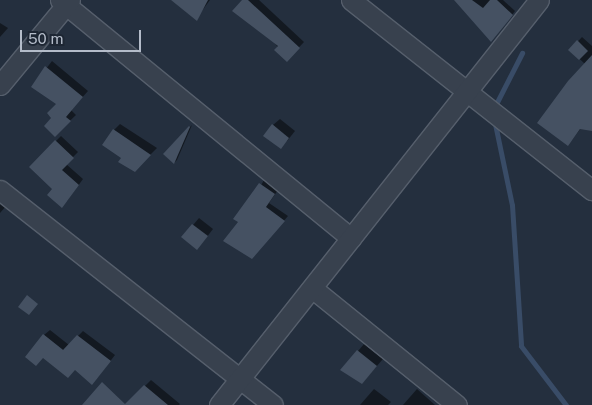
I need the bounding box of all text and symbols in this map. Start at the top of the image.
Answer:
scale bar [22,20,144,52]
text: 50 m [28,30,63,47]

